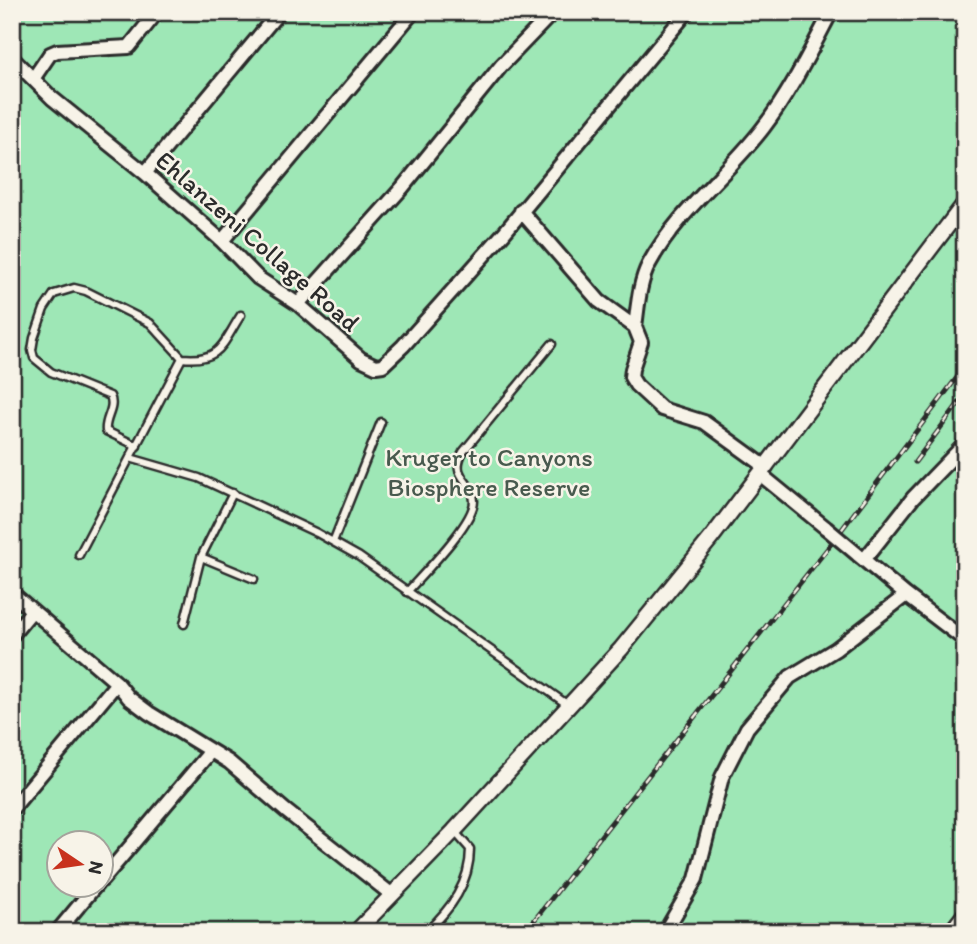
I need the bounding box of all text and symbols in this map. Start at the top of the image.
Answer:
street label: Ehlanzeni Collage Road [150,144,366,338]
park label: Kruger to Canyons Biosphere Reserve [385,441,593,503]
north arrow [46,828,116,898]
text: N [83,859,109,877]

